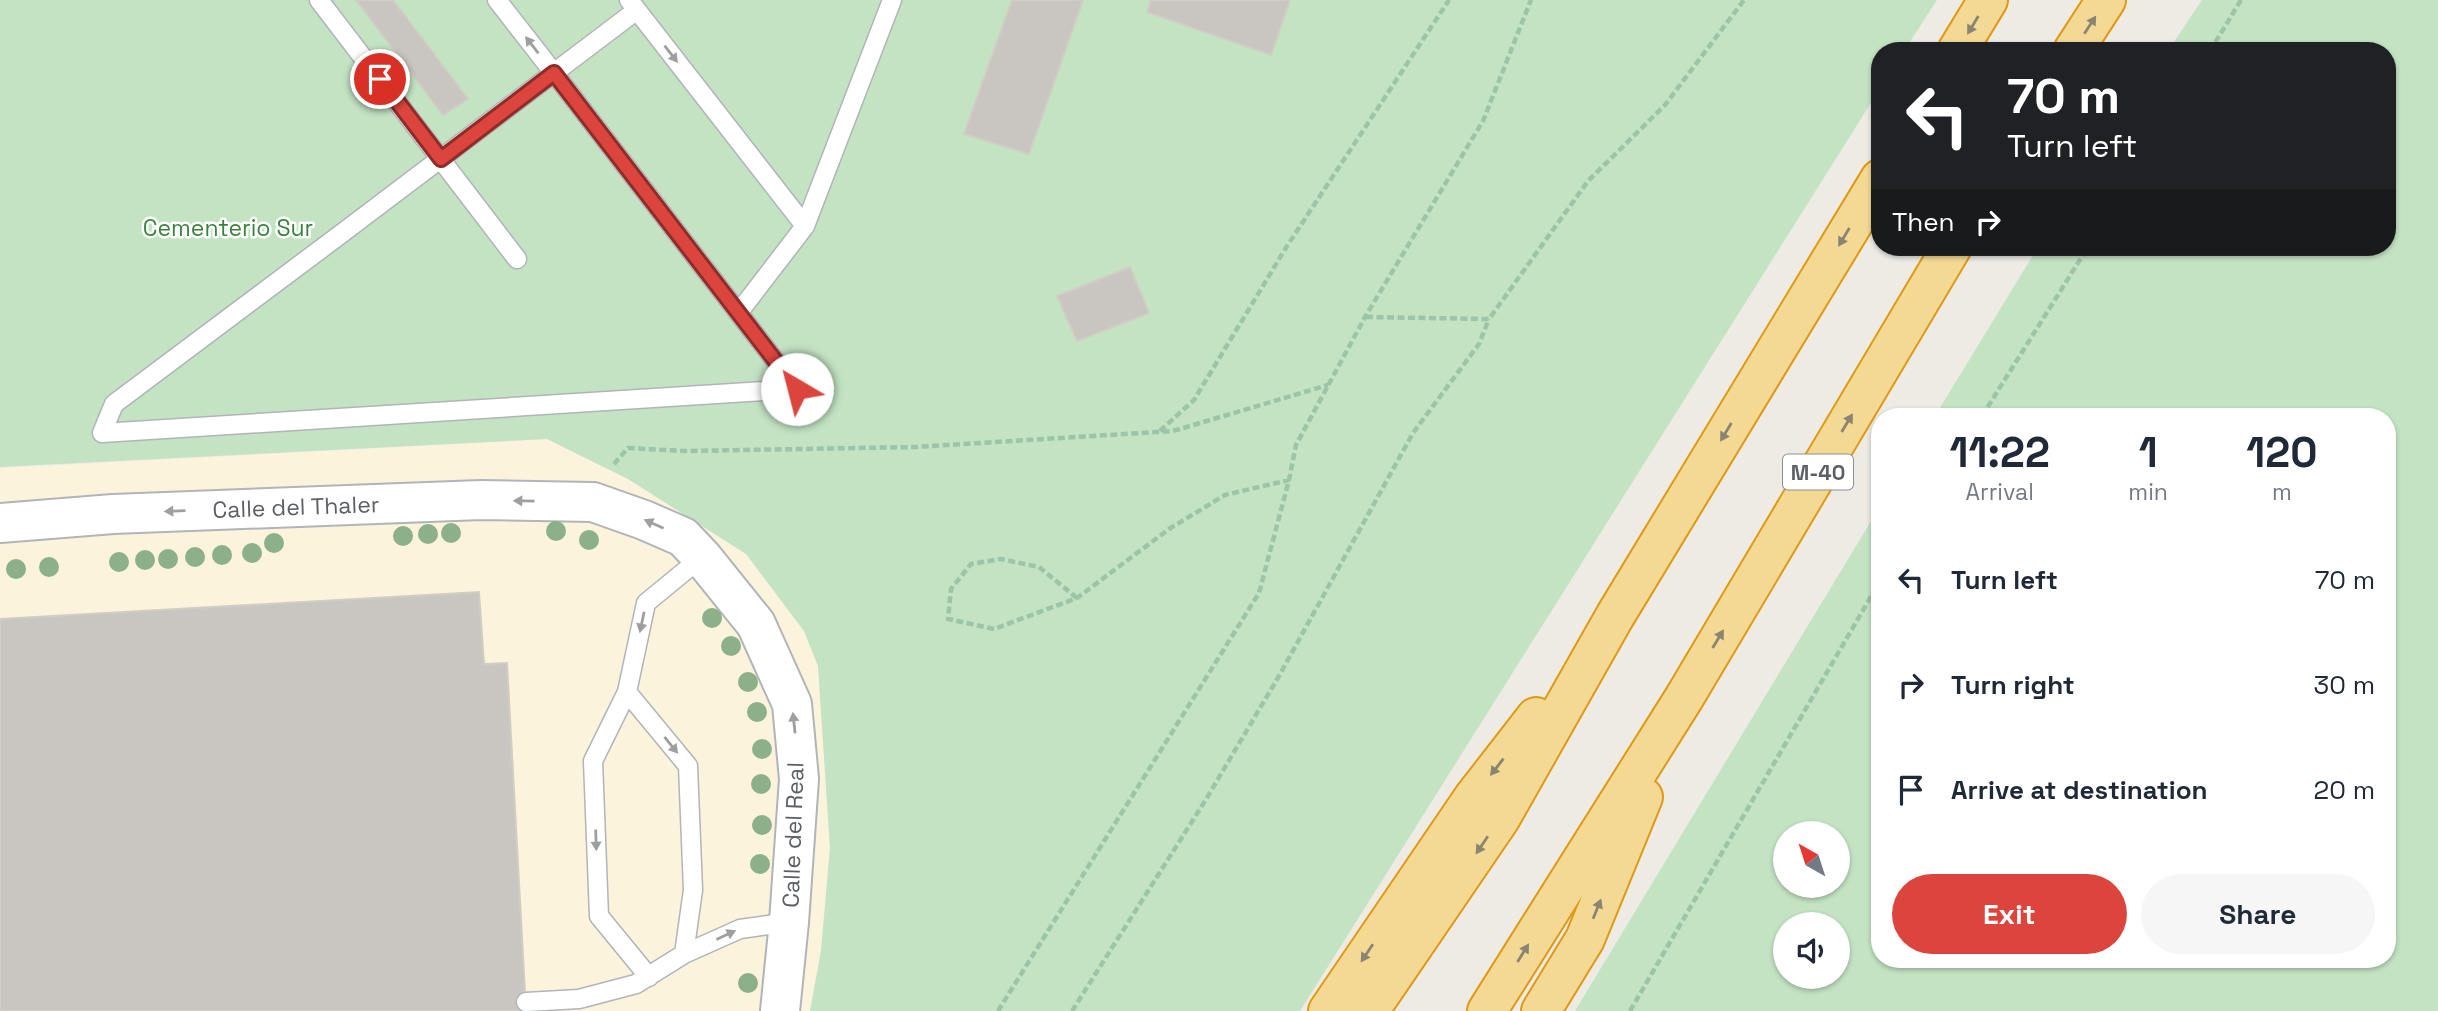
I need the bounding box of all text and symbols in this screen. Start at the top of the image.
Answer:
one-way arrow [1966,16,1979,35]
one-way arrow [2083,16,2096,35]
one-way arrow [526,36,540,54]
one-way arrow [663,44,678,62]
pin [350,49,410,109]
icon: arrive [361,60,399,98]
text: 70 m [2007,65,2120,127]
icon: left [1892,70,1983,161]
text: Turn left [2007,126,2137,166]
icon: right [1969,203,2007,241]
text: Then [1892,205,1955,239]
park label: Cementerio Sur [143,213,313,243]
one-way arrow [1838,228,1850,247]
position arrow [760,352,834,426]
one-way arrow [1841,413,1854,432]
one-way arrow [1720,422,1733,441]
text: 11:22 [1949,426,2050,479]
text: 1 [2139,426,2158,479]
text: 120 [2246,426,2318,479]
road number: M-40 [1783,454,1853,490]
text: Arrival [1965,477,2034,507]
text: min [2128,477,2168,507]
text: m [2272,477,2292,507]
street label: Calle del Thaler [212,489,380,525]
one-way arrow [513,495,535,506]
one-way arrow [163,506,185,517]
one-way arrow [644,519,665,530]
icon: left [1892,561,1930,599]
text: Turn left [1951,563,2058,597]
text: 70 m [2315,563,2375,597]
one-way arrow [636,611,647,633]
one-way arrow [1712,630,1725,649]
icon: right [1892,666,1930,704]
text: Turn right [1951,668,2075,702]
text: 30 m [2314,668,2375,702]
one-way arrow [788,712,799,734]
one-way arrow [663,735,678,753]
one-way arrow [1490,757,1505,775]
street label: Calle del Real [775,762,811,908]
icon: arrive [1892,771,1930,809]
text: Arrive at destination [1951,773,2208,807]
text: 20 m [2314,773,2375,807]
north arrow [1773,821,1850,898]
map controls [1773,821,1850,989]
one-way arrow [591,829,602,851]
one-way arrow [1476,835,1489,855]
button: Exit [1892,874,2127,954]
button: Share [2141,874,2375,954]
one-way arrow [1592,898,1603,919]
button: sound [1773,912,1850,989]
one-way arrow [716,929,736,941]
one-way arrow [1360,944,1374,962]
one-way arrow [1517,944,1530,963]

